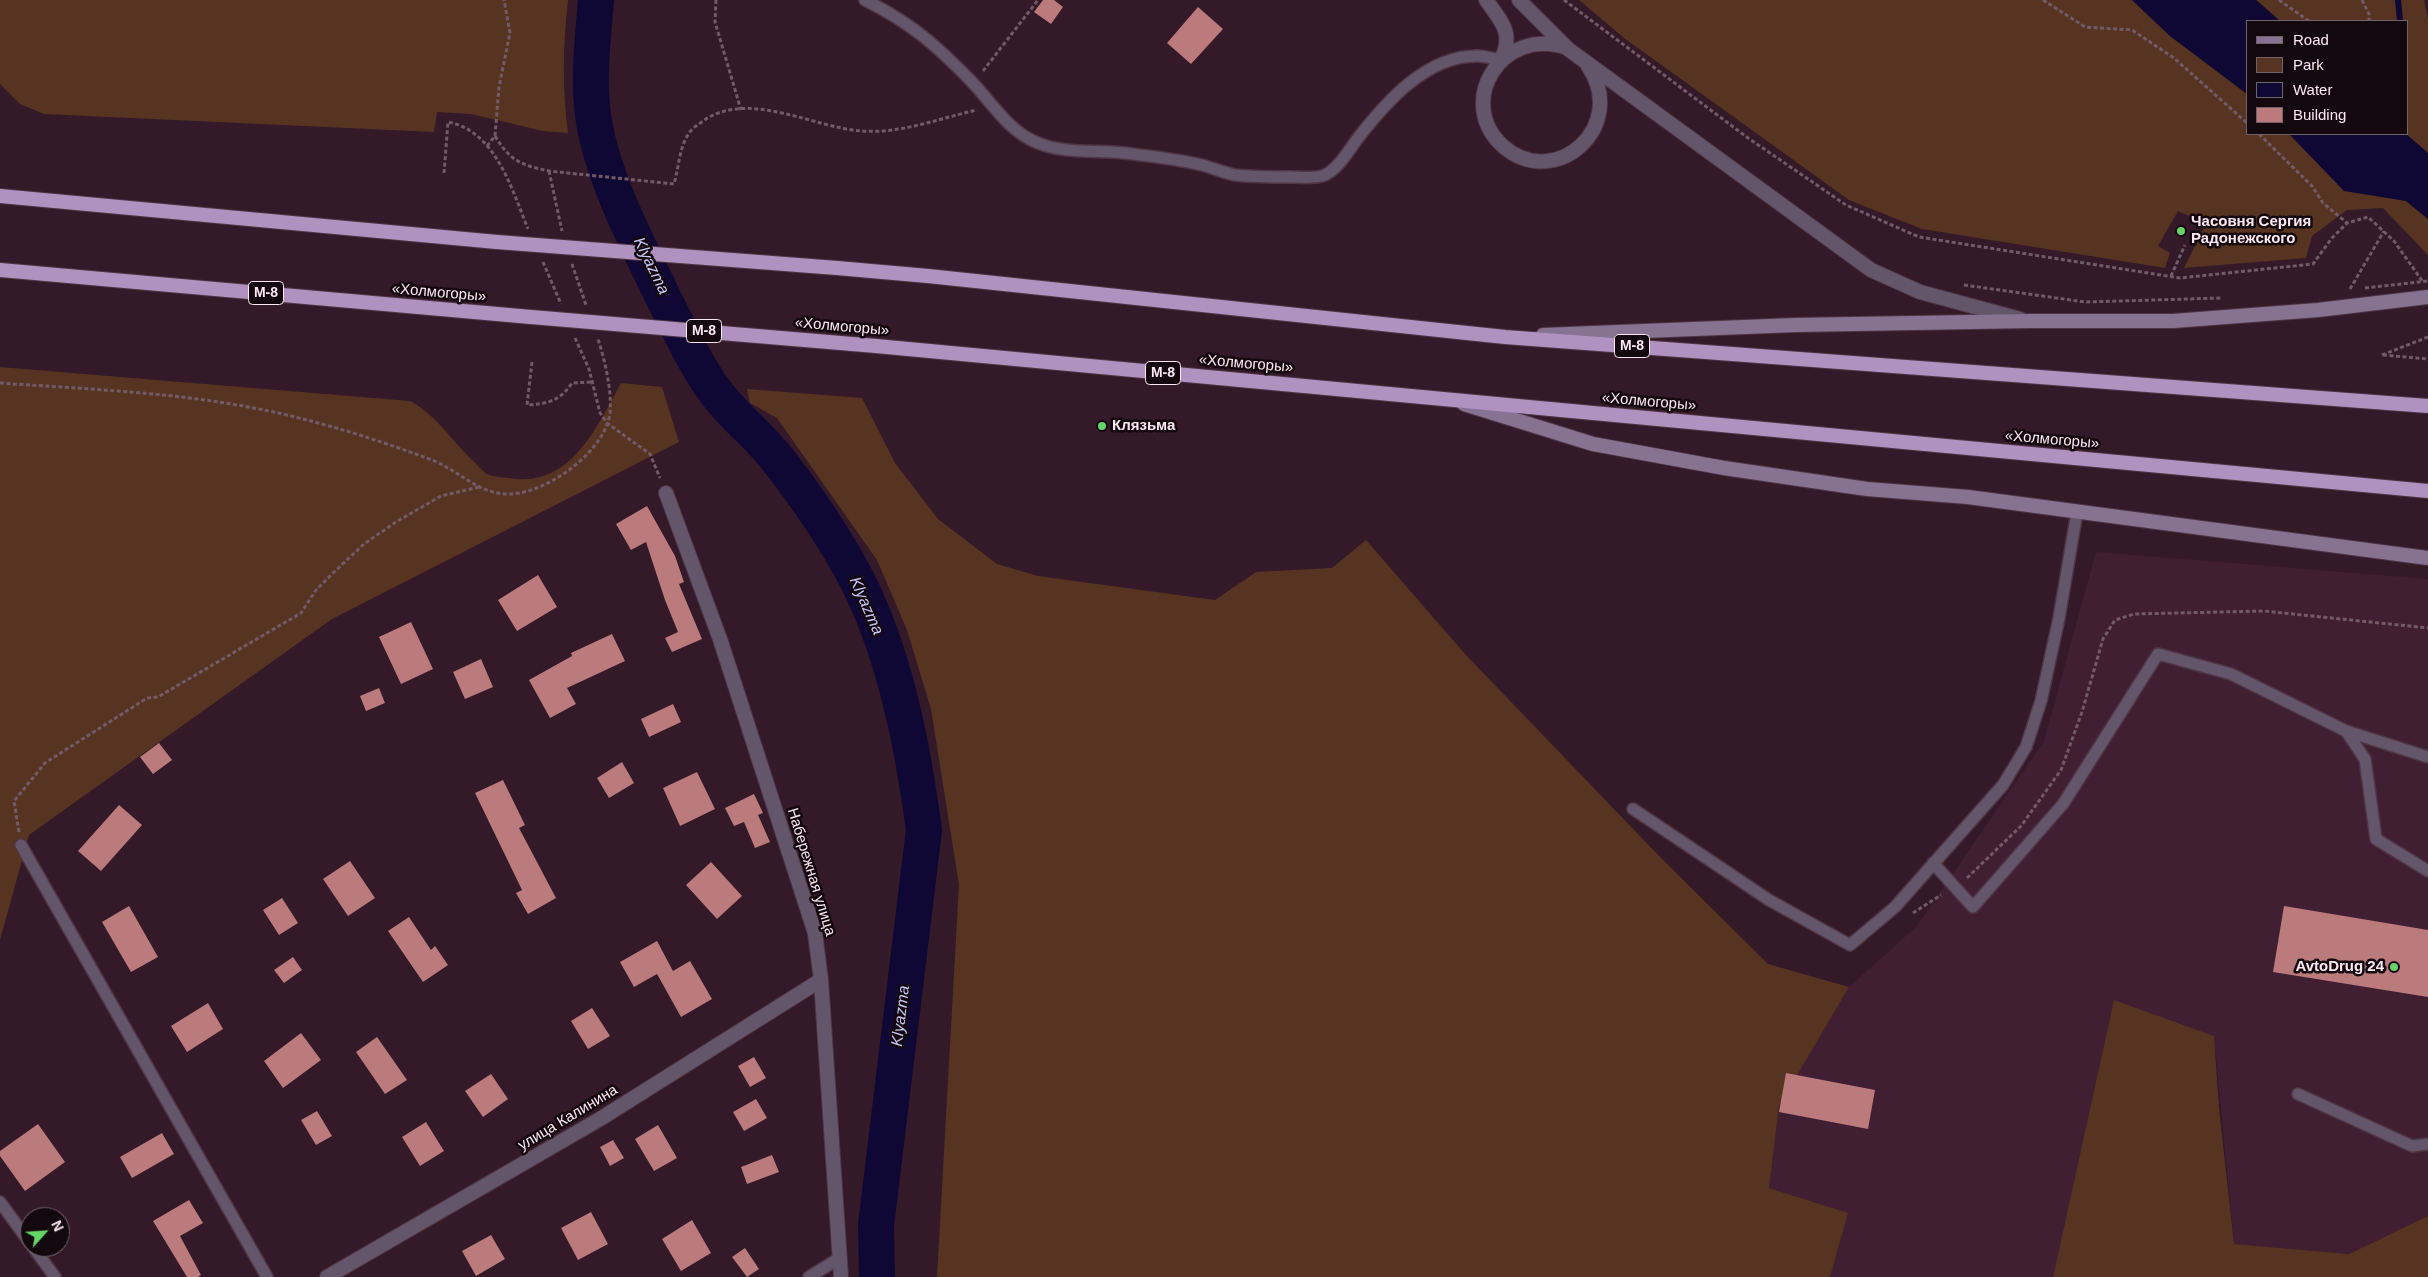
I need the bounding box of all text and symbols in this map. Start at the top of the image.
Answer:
legend [2246,20,2408,135]
text: Road [2293,31,2329,48]
text: Park [2293,56,2324,73]
text: Water [2293,81,2332,98]
text: Building [2293,106,2346,123]
place label: Часовня Сергия Радонежского [2191,213,2311,248]
marker: Часовня Сергия Радонежского [2175,225,2187,237]
water label: Klyazma [629,234,673,298]
street label: «Холмогоры» [391,280,487,306]
road number: М-8 [248,282,284,304]
street label: «Холмогоры» [794,314,890,340]
road number: М-8 [686,320,722,342]
road number: М-8 [1614,334,1650,358]
street label: «Холмогоры» [1198,351,1294,377]
road number: М-8 [1146,362,1180,384]
street label: «Холмогоры» [1601,389,1697,415]
place label: Клязьма [1112,417,1175,435]
marker: Клязьма [1096,420,1108,432]
street label: «Холмогоры» [2004,427,2100,453]
water label: Klyazma [845,574,887,638]
street label: Набережная улица [783,806,839,938]
place label: AvtoDrug 24 [2295,958,2384,976]
marker: AvtoDrug 24 [2388,961,2400,973]
water label: Klyazma [888,984,914,1048]
street label: улица Калинина [515,1081,621,1155]
north arrow [20,1207,70,1257]
text: N [48,1218,67,1234]

